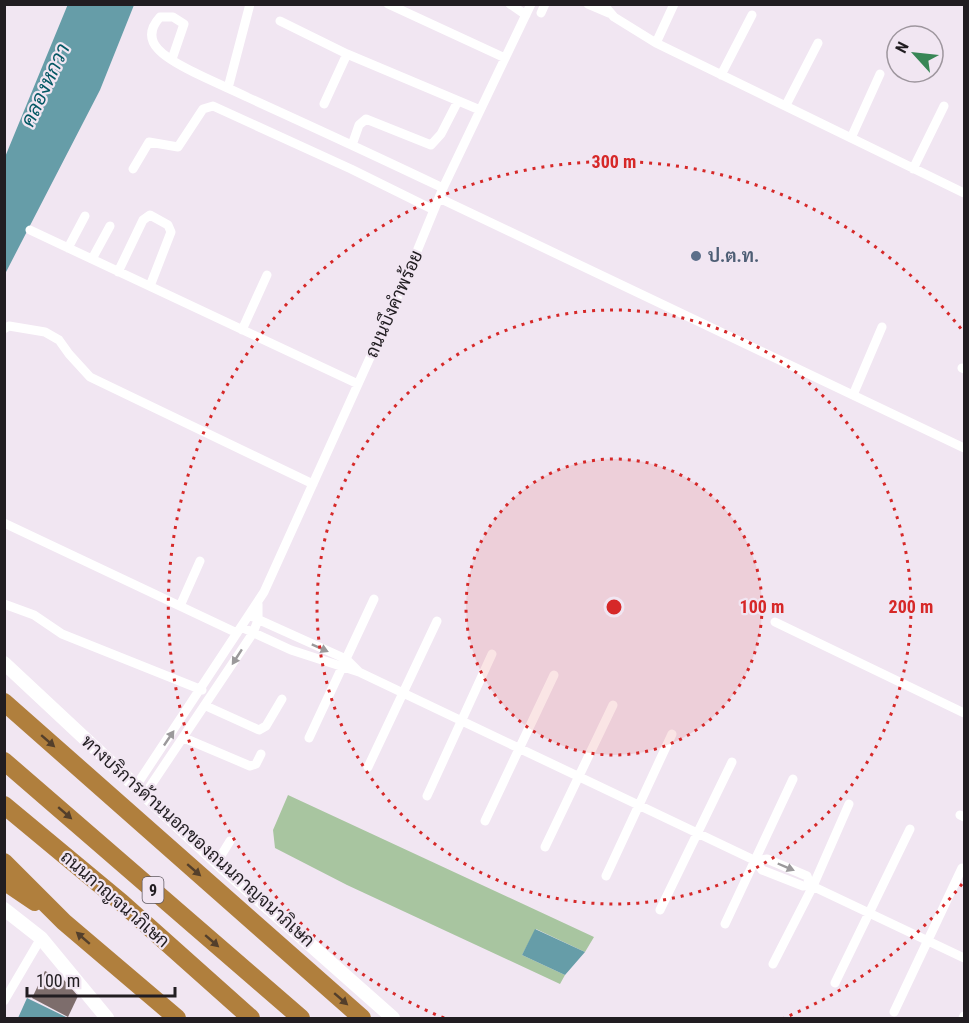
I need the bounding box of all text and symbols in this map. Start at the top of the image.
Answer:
north arrow [885,24,945,84]
text: N [891,39,913,56]
water label: คลองหกวา [15,40,75,130]
text: 300 m [592,151,636,172]
place label: ป.ต.ท. [708,245,759,266]
street label: ถนนบึงคำพร้อย [360,246,427,361]
marker: ป.ต.ท. [689,249,703,263]
text: 100 m [740,596,784,617]
text: 200 m [889,596,933,617]
centre of rings [604,597,624,617]
one-way arrow [312,643,330,653]
one-way arrow [232,649,243,665]
street label: ทางบริการด้านนอกของถนนกาญจนาภิเษก [77,730,319,952]
one-way arrow [163,730,175,746]
one-way arrow [40,734,55,747]
one-way arrow [57,806,72,820]
street label: ถนนกาญจนาภิเษก [56,846,174,952]
one-way arrow [187,863,202,877]
one-way arrow [777,863,795,872]
road number: 9 [142,877,164,903]
one-way arrow [75,932,91,945]
one-way arrow [204,934,219,947]
scale bar [27,960,176,998]
text: 100 m [36,970,80,991]
one-way arrow [333,992,348,1006]

